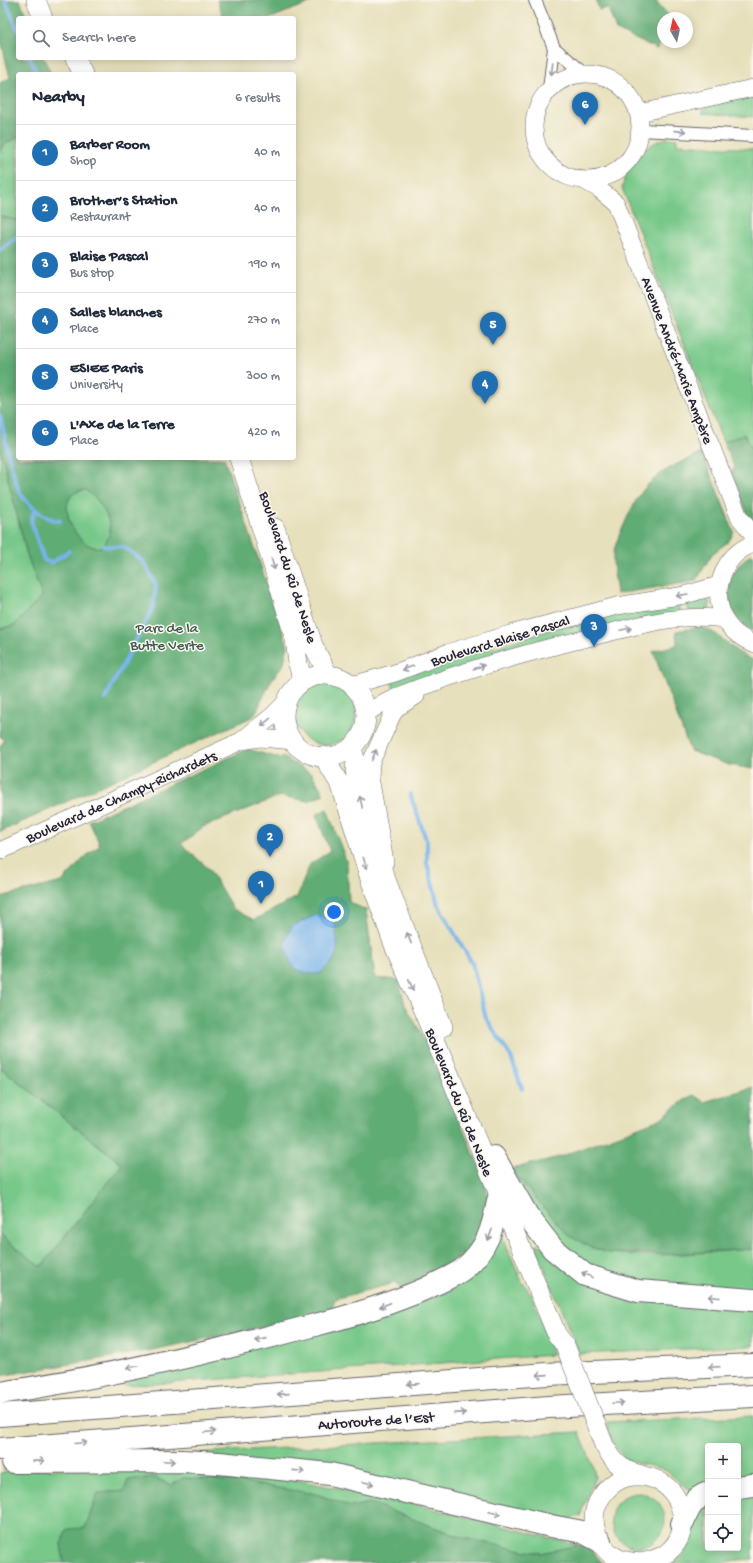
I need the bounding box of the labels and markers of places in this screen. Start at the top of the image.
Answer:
pin: 6 [572,92,598,125]
pin: 5 [480,312,506,345]
pin: 4 [472,371,498,404]
pin: 3 [581,614,607,647]
pin: 2 [257,824,283,857]
pin: 1 [248,871,274,904]

